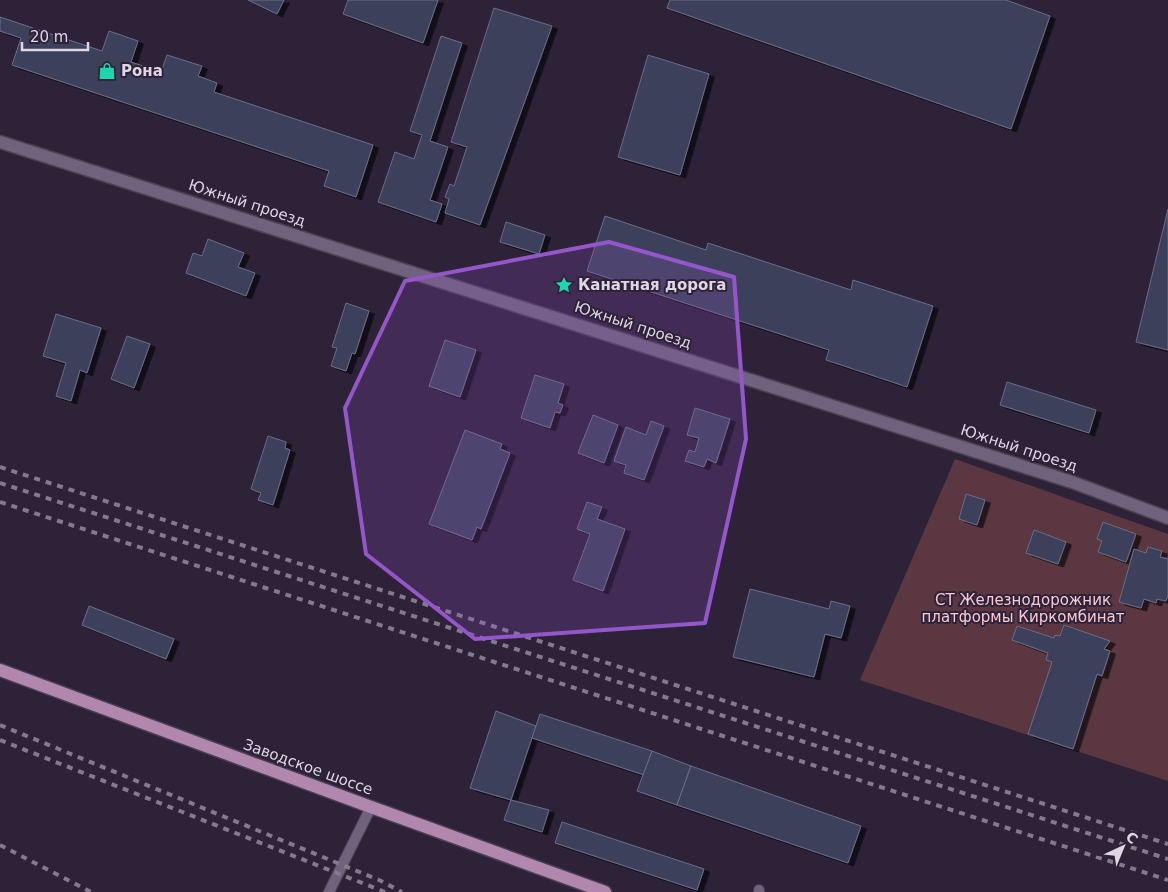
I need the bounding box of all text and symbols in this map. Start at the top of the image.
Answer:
scale bar [22,20,89,52]
text: 20 m [30,28,68,46]
shop icon: Рона [97,61,117,81]
place label: Рона [121,62,163,80]
street label: Южный проезд [186,176,308,230]
place icon: Канатная дорога [554,275,574,295]
place label: Канатная дорога [578,276,726,294]
street label: Южный проезд [572,298,694,352]
street label: Южный проезд [958,421,1080,475]
park label: СТ Железнодорожник платформы Киркомбинат [922,591,1125,626]
street label: Заводское шоссе [241,735,375,799]
north arrow [1098,822,1148,872]
text: С [1123,828,1141,847]

